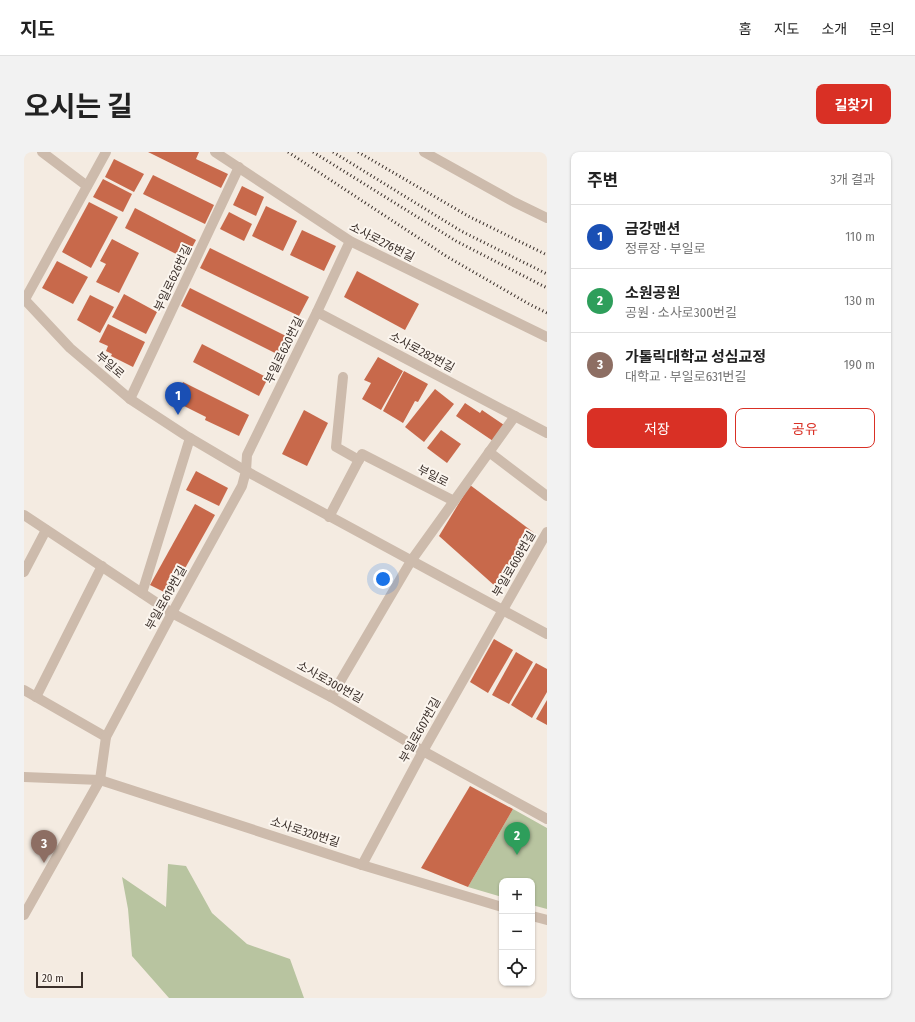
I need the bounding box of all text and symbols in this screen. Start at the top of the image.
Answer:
text: 지도 [20,18,55,41]
text: 홈 [739,21,752,38]
text: 지도 [774,21,799,38]
text: 소개 [821,21,847,38]
text: 문의 [869,21,895,38]
button: 길찾기 [816,84,891,124]
text: 오시는 길 [24,90,133,123]
text: 주변 [587,170,618,191]
text: 3개 결과 [830,172,875,187]
street label: 소사로276번길 [347,220,417,264]
text: 금강맨션 [625,220,680,238]
text: 1 [597,229,603,244]
text: 110 m [845,229,875,244]
text: 정류장 · 부일로 [625,241,706,256]
street label: 부일로626번길 [151,242,195,314]
text: 소원공원 [625,284,680,302]
text: 2 [597,293,603,308]
text: 130 m [844,293,875,308]
text: 공원 · 소사로300번길 [625,305,737,320]
street label: 부일로620번길 [262,314,306,386]
street label: 소사로282번길 [387,329,457,375]
text: 가톨릭대학교 성심교정 [625,348,766,366]
street label: 부일로 [93,349,127,381]
text: 3 [597,357,603,372]
text: 190 m [844,357,875,372]
text: 대학교 · 부일로631번길 [625,369,747,384]
pin: 1 [165,382,191,415]
button: 저장 [587,408,727,448]
button: 공유 [735,408,875,448]
street label: 부일로 [415,462,451,490]
street label: 부일로608번길 [490,529,538,599]
street label: 부일로619번길 [143,564,189,632]
your location [373,569,393,589]
street label: 소사로300번길 [295,658,365,706]
street label: 부일로607번길 [396,695,444,765]
street label: 소사로320번길 [269,814,341,850]
pin: 2 [504,822,530,855]
pin: 3 [31,830,57,863]
map controls [499,878,535,986]
button: + [499,878,535,914]
button: − [499,914,535,950]
button: locate [499,950,535,986]
scale bar [36,970,83,989]
text: 20 m [42,972,64,985]

